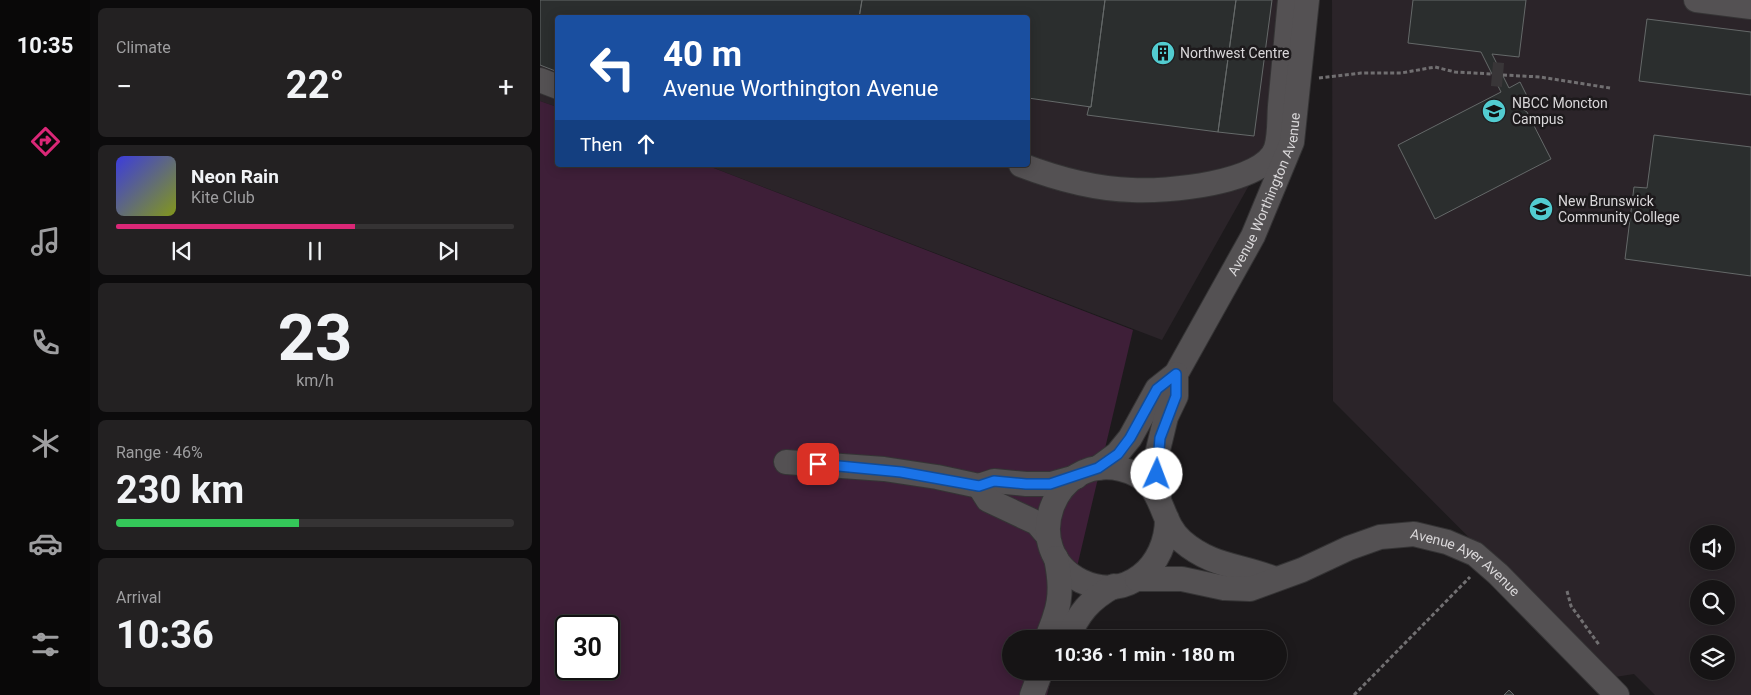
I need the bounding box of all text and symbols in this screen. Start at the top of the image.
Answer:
text: 10:35 [17,33,73,58]
text: 40 m [663,34,742,75]
icon: left [580,35,645,100]
text: Climate [116,38,171,57]
building icon: Northwest Centre [1150,40,1176,66]
place label: Northwest Centre [1180,45,1289,61]
text: 22° [286,63,344,107]
text: − [116,70,132,103]
text: + [498,70,514,103]
text: Avenue Worthington Avenue [663,76,938,101]
place label: NBCC Moncton Campus [1512,95,1608,127]
school or university icon: NBCC Moncton Campus [1481,98,1507,124]
street label: Avenue Worthington Avenue [1225,112,1303,278]
icon: directions [28,124,63,159]
icon: ahead [632,130,660,158]
text: Then [580,133,622,156]
text: Neon Rain [191,165,279,188]
text: Kite Club [191,188,255,207]
place label: New Brunswick Community College [1558,193,1680,225]
school or university icon: New Brunswick Community College [1528,196,1554,222]
icon: music [28,224,63,259]
icon: previous [168,237,196,265]
icon: pause [301,237,329,265]
icon: next [434,237,462,265]
text: 23 [278,300,352,376]
icon: phone [28,325,63,360]
text: km/h [296,371,334,390]
icon: climate [28,426,63,461]
text: Range · 46% [116,443,203,462]
pin [797,443,839,485]
position arrow [1130,447,1182,499]
icon: arrive [804,450,832,478]
text: 230 km [116,468,244,512]
street label: Avenue Ayer Avenue [1409,525,1523,600]
map controls [1690,525,1735,680]
button: sound [1690,525,1735,570]
icon: car [28,526,63,561]
button: search [1690,580,1735,625]
text: Arrival [116,588,161,607]
text: 10:36 [116,613,214,657]
speed limit sign: 30 [555,615,620,680]
icon: filters [28,627,63,662]
button: layers [1690,635,1735,680]
text: 10:36 · 1 min · 180 m [1054,643,1235,666]

